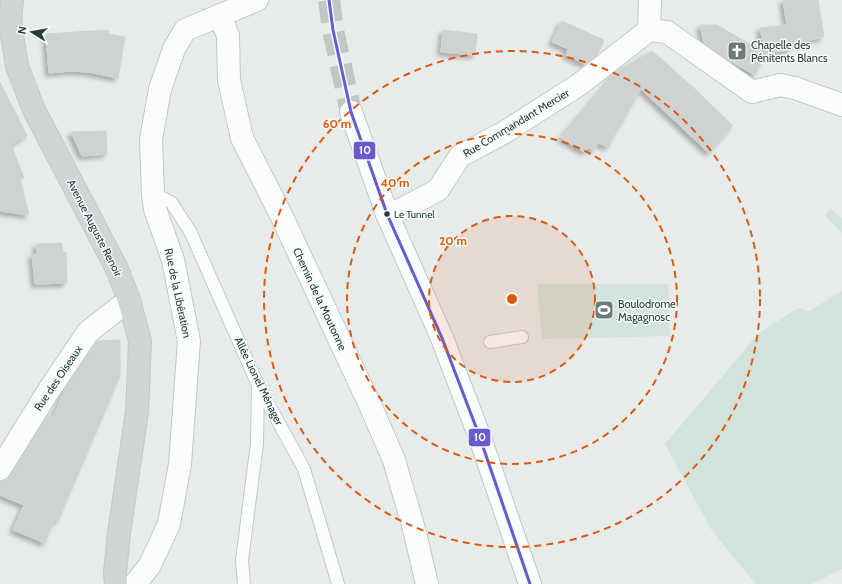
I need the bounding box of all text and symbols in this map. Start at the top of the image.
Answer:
north arrow [12,12,52,52]
text: N [15,25,30,35]
place label: Chapelle des Pénitents Blancs [751,38,828,65]
church icon: Chapelle des Pénitents Blancs [726,40,748,62]
street label: Rue Commandant Mercier [460,85,572,160]
text: 60 m [323,116,351,131]
line badge: 10 [353,141,376,160]
text: 10 [359,143,371,157]
text: 40 m [380,175,410,190]
street label: Avenue Auguste Renoir [64,177,126,279]
place label: Le Tunnel [394,208,435,221]
marker: Le Tunnel [382,209,392,219]
text: 20 m [439,233,467,248]
street label: Chemin de la Moutonne [290,245,350,353]
street label: Rue de la Libération [162,247,194,339]
centre of rings [505,292,519,306]
place label: Boulodrome Magagnosc [618,297,676,324]
sports icon: Boulodrome Magagnosc [593,299,615,321]
street label: Allée Lionel Ménager [231,334,287,428]
street label: Rue des Oiseaux [31,342,86,414]
line badge: 10 [468,428,491,447]
text: 10 [474,430,486,444]

